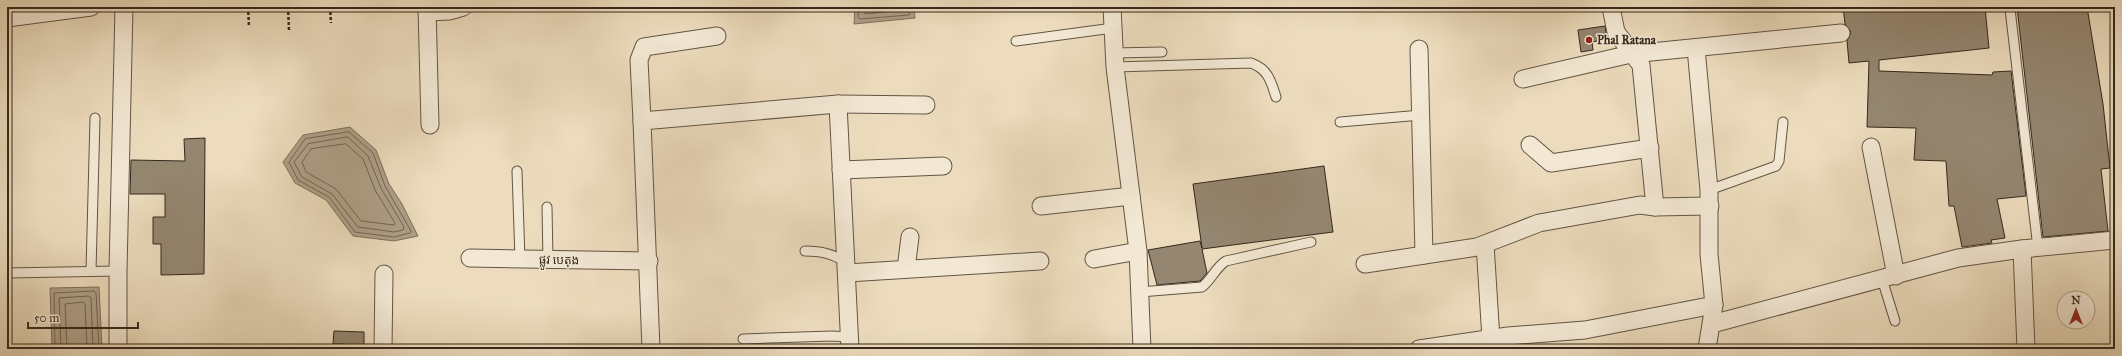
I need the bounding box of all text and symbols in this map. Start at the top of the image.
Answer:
place label: Phal Ratana [1597,33,1657,47]
marker: Phal Ratana [1584,35,1594,45]
street label: ផ្លូវ បេតុង [539,253,579,271]
north arrow [2056,290,2096,330]
text: N [2071,294,2081,307]
scale bar [28,304,138,330]
text: 50 m [34,311,59,325]

